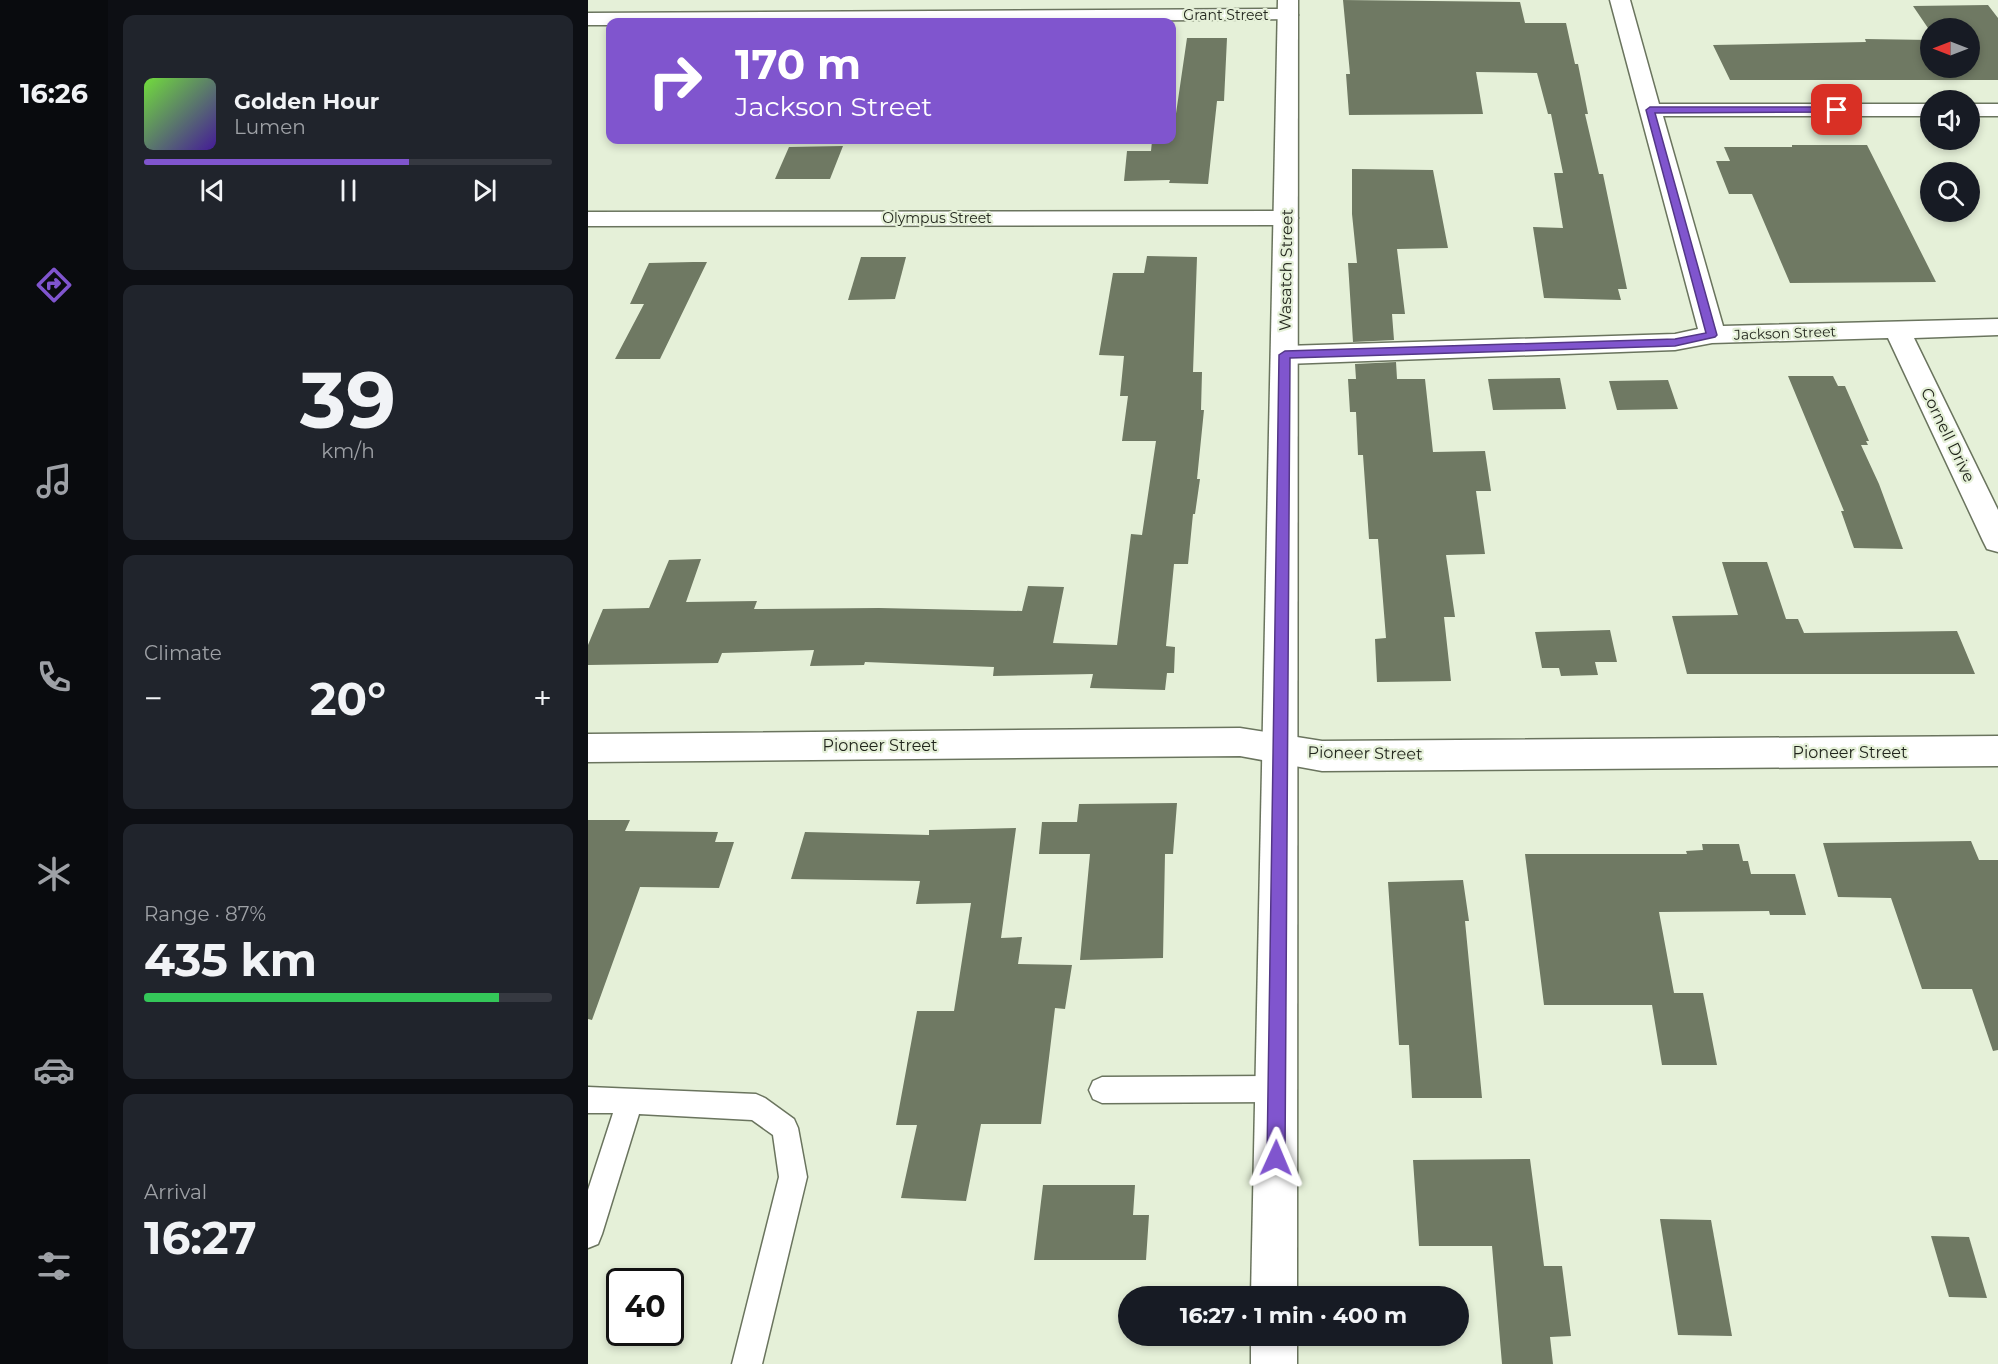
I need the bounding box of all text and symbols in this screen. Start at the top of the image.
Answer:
street label: Grant Street [1183,6,1269,24]
north arrow [1920,18,1980,78]
map controls [1920,18,1980,222]
text: 170 m [735,38,861,90]
icon: right [636,42,714,120]
text: 16:26 [20,77,88,110]
pin [1811,84,1862,135]
text: Golden Hour [234,88,379,115]
text: Jackson Street [735,90,932,123]
button: sound [1920,90,1980,150]
icon: arrive [1820,93,1853,126]
text: Lumen [234,115,306,139]
button: search [1920,162,1980,222]
icon: previous [196,174,229,207]
icon: pause [332,174,365,207]
icon: next [468,174,501,207]
street label: Wasatch Street [1275,208,1297,331]
street label: Olympus Street [882,209,992,227]
icon: directions [33,264,75,306]
street label: Jackson Street [1733,322,1837,344]
text: 39 [300,352,396,448]
street label: Cornell Drive [1917,385,1979,485]
text: km/h [321,439,375,463]
icon: music [33,460,75,502]
text: Climate [144,641,222,665]
icon: phone [33,656,75,698]
text: 20° [310,671,386,726]
text: − [144,678,163,718]
text: + [533,678,552,718]
street label: Pioneer Street [823,736,938,755]
street label: Pioneer Street [1307,742,1423,764]
street label: Pioneer Street [1793,743,1908,762]
icon: climate [33,853,75,895]
text: Range · 87% [144,902,266,926]
text: 435 km [144,932,317,987]
icon: car [33,1049,75,1091]
position arrow [1244,1126,1308,1190]
text: Arrival [144,1180,207,1204]
text: 16:27 [144,1210,257,1265]
icon: filters [33,1245,75,1287]
speed limit sign: 40 [606,1268,684,1346]
text: 16:27 · 1 min · 400 m [1180,1302,1407,1329]

